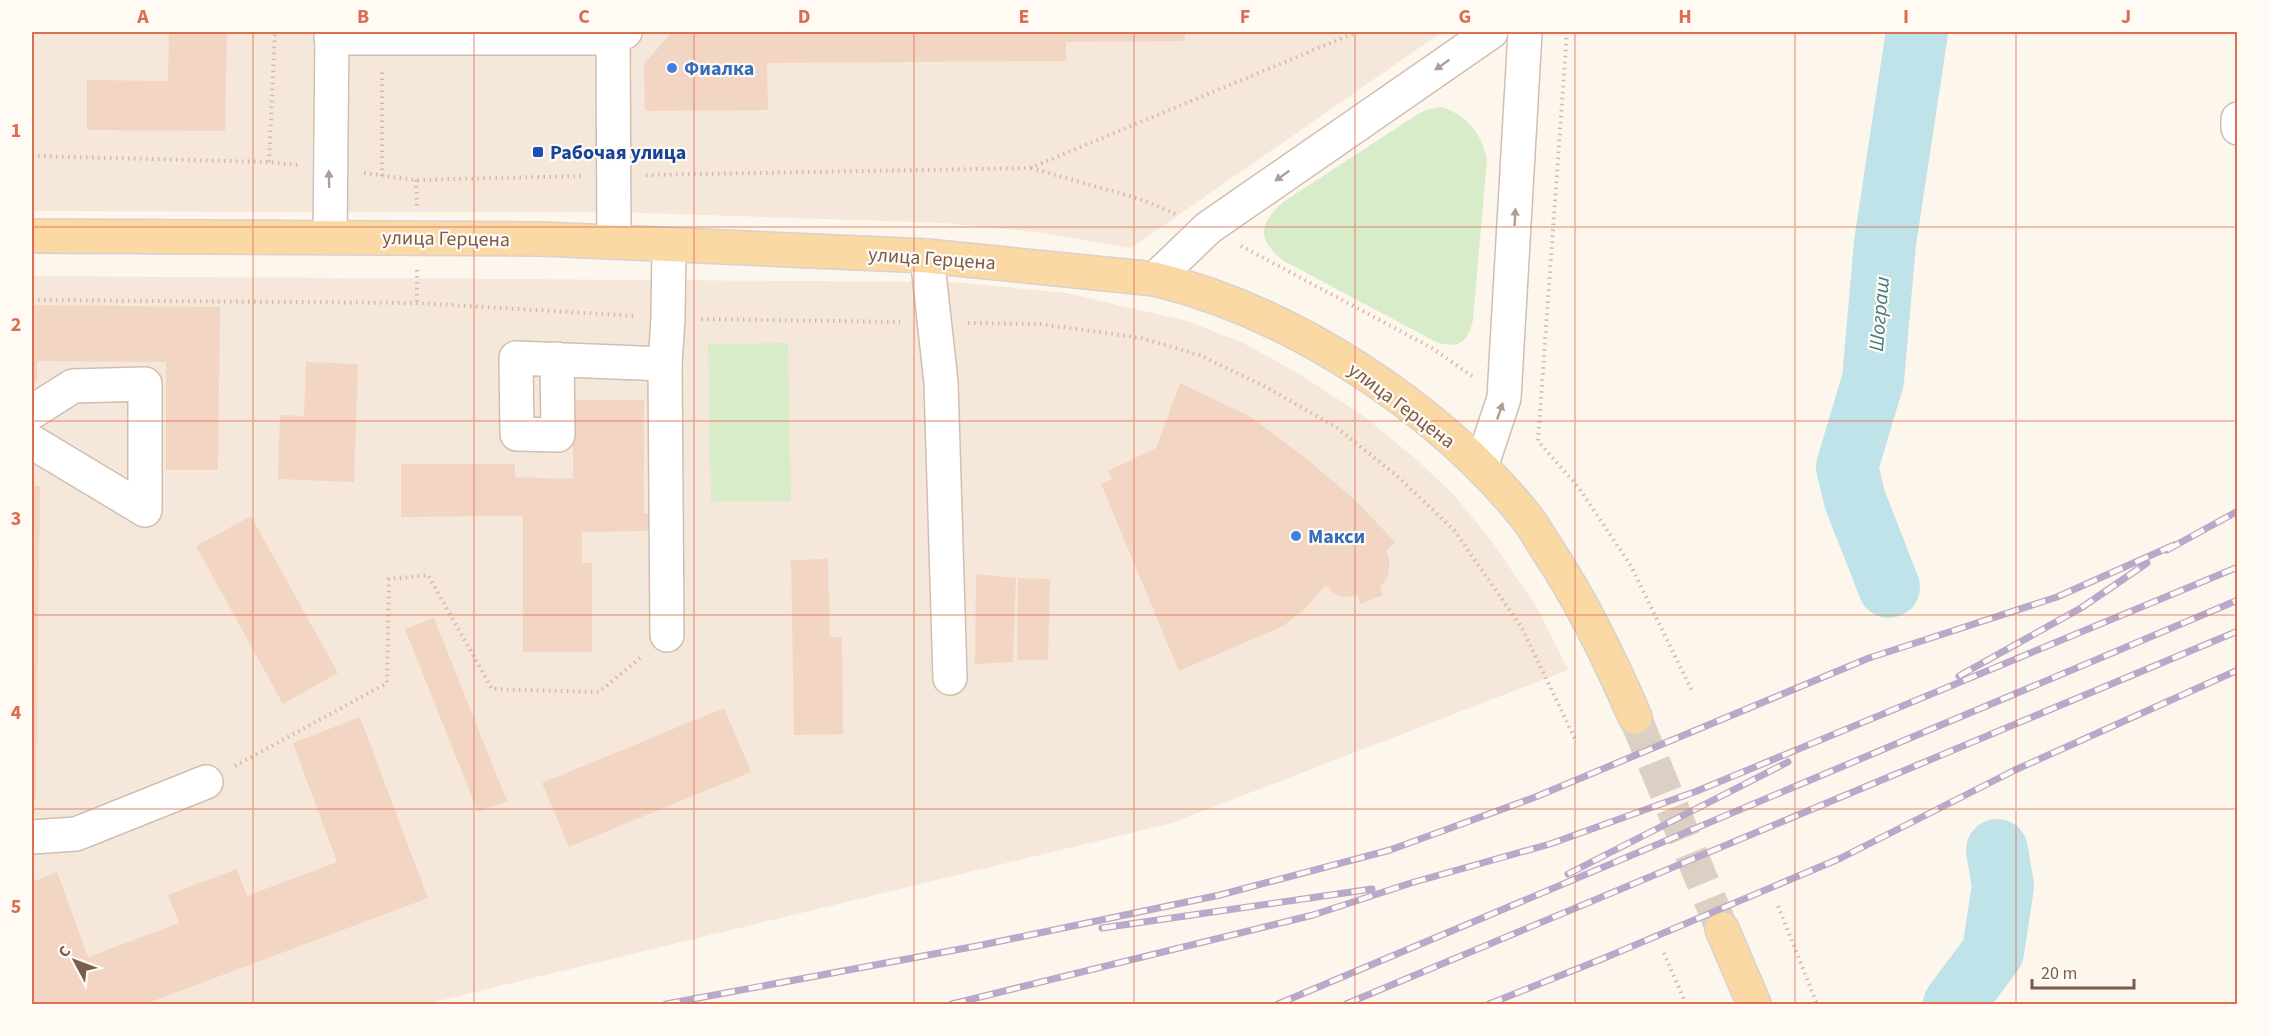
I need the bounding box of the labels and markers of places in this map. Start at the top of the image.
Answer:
place label: Фиалка [684,55,754,83]
marker: Фиалка [665,61,679,75]
place label: Рабочая улица [550,139,686,167]
marker: Рабочая улица [531,145,545,159]
place label: Макси [1308,523,1365,551]
marker: Макси [1289,529,1303,543]

